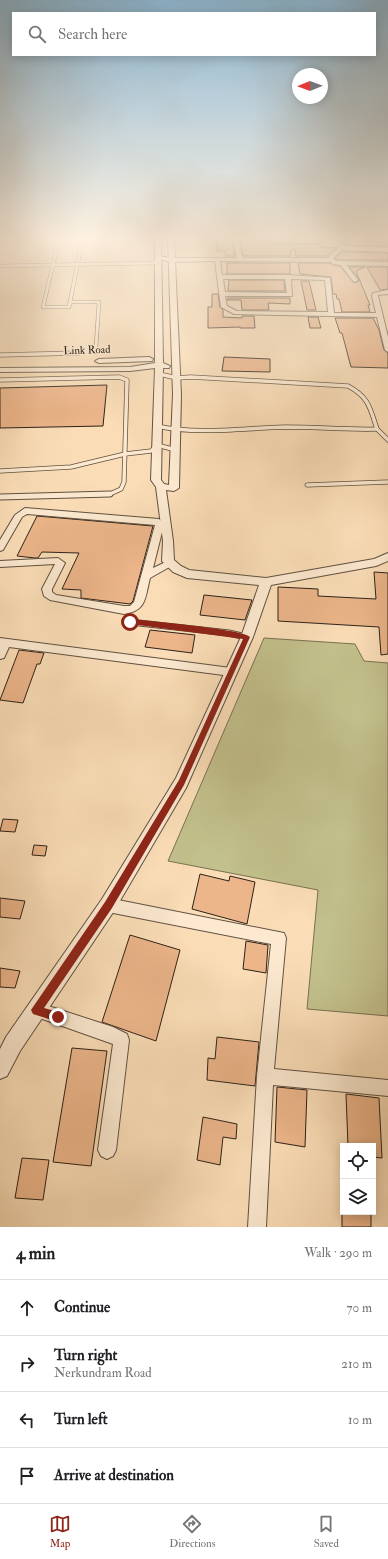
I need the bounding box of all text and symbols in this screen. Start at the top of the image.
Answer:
search box [12,12,376,56]
icon: search [26,23,48,45]
text: Search here [58,25,127,44]
north arrow [292,68,328,104]
street label: Link Road [63,343,111,357]
route start [121,613,139,631]
route end [49,1008,67,1026]
map controls [340,1143,376,1215]
button: locate [340,1143,376,1179]
button: layers [340,1179,376,1215]
text: 4 min [16,1243,55,1264]
text: Walk · 290 m [304,1245,372,1261]
icon: ahead [16,1297,38,1319]
text: Continue [54,1298,110,1317]
text: 70 m [347,1300,372,1316]
text: Turn right [54,1346,117,1365]
icon: right [16,1353,38,1375]
text: 210 m [341,1356,372,1372]
text: Nerkundram Road [54,1365,152,1381]
icon: left [16,1409,38,1431]
text: Turn left [54,1410,108,1429]
text: 10 m [348,1412,372,1428]
icon: arrive [16,1465,38,1487]
text: Arrive at destination [54,1466,174,1485]
tab: Map [49,1513,71,1550]
tab: Directions [169,1513,216,1550]
tab: Saved [314,1513,339,1550]

